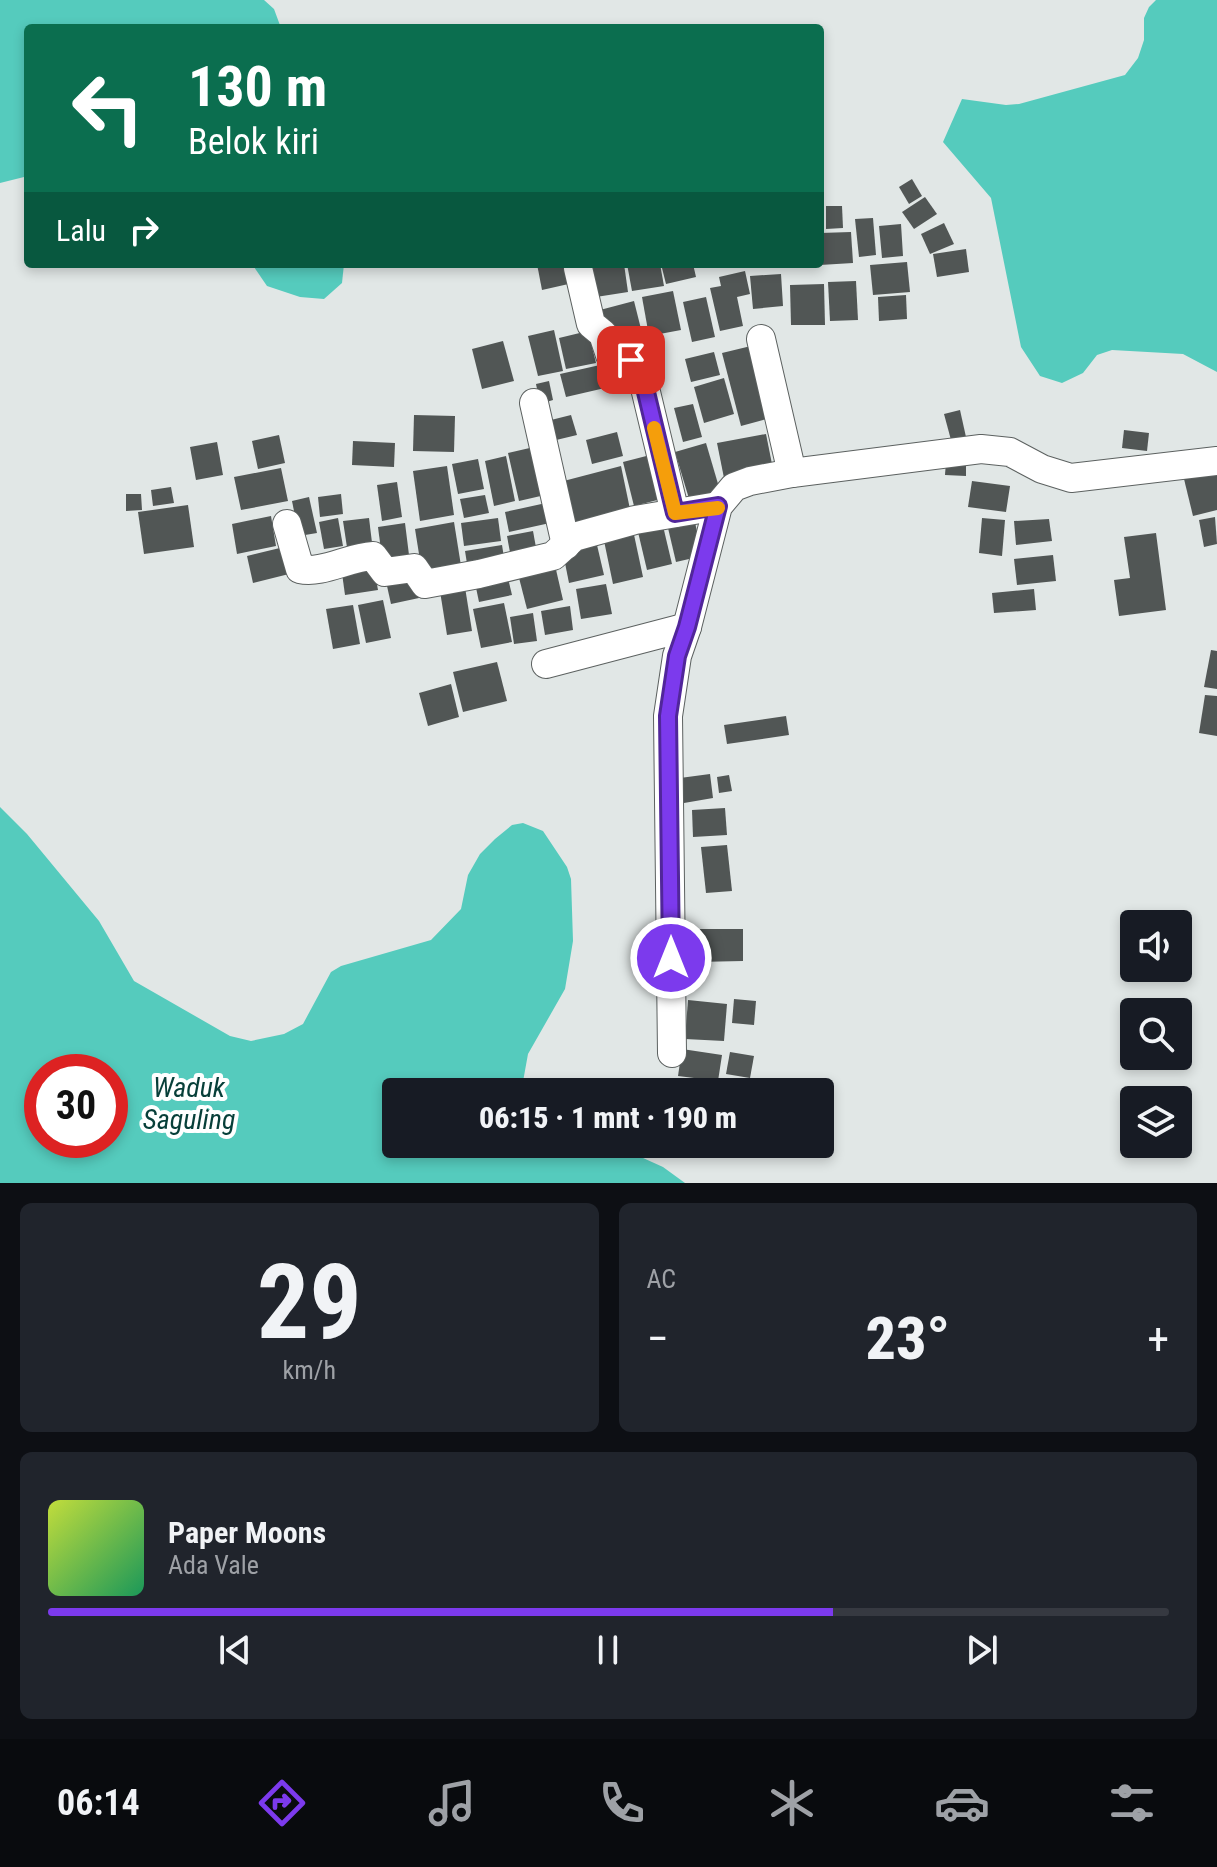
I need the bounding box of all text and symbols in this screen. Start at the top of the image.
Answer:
text: 130 m [188,54,327,120]
icon: left [56,56,160,160]
text: Belok kiri [188,121,319,163]
icon: right [122,208,166,252]
text: Lalu [56,213,106,248]
pin [597,326,665,394]
icon: arrive [609,338,653,382]
map controls [1120,910,1192,1158]
button: sound [1120,910,1192,982]
position arrow [629,916,713,1000]
button: search [1120,998,1192,1070]
speed limit sign: 30 [24,1054,128,1158]
water label: Waduk Saguling [143,1071,235,1136]
button: layers [1120,1086,1192,1158]
text: 06:15 · 1 mnt · 190 m [479,1100,737,1135]
text: 29 [257,1242,362,1363]
text: AC [647,1264,676,1294]
text: 23° [866,1303,950,1374]
text: − [647,1313,669,1365]
text: + [1147,1313,1169,1365]
text: km/h [283,1355,336,1385]
text: Paper Moons [168,1515,326,1550]
text: Ada Vale [168,1550,259,1580]
icon: previous [213,1628,257,1672]
icon: pause [586,1628,630,1672]
icon: next [960,1628,1004,1672]
icon: directions [254,1775,310,1831]
icon: music [424,1775,480,1831]
icon: phone [594,1775,650,1831]
icon: climate [764,1775,820,1831]
icon: car [934,1775,990,1831]
icon: filters [1104,1775,1160,1831]
text: 06:14 [57,1782,140,1824]

